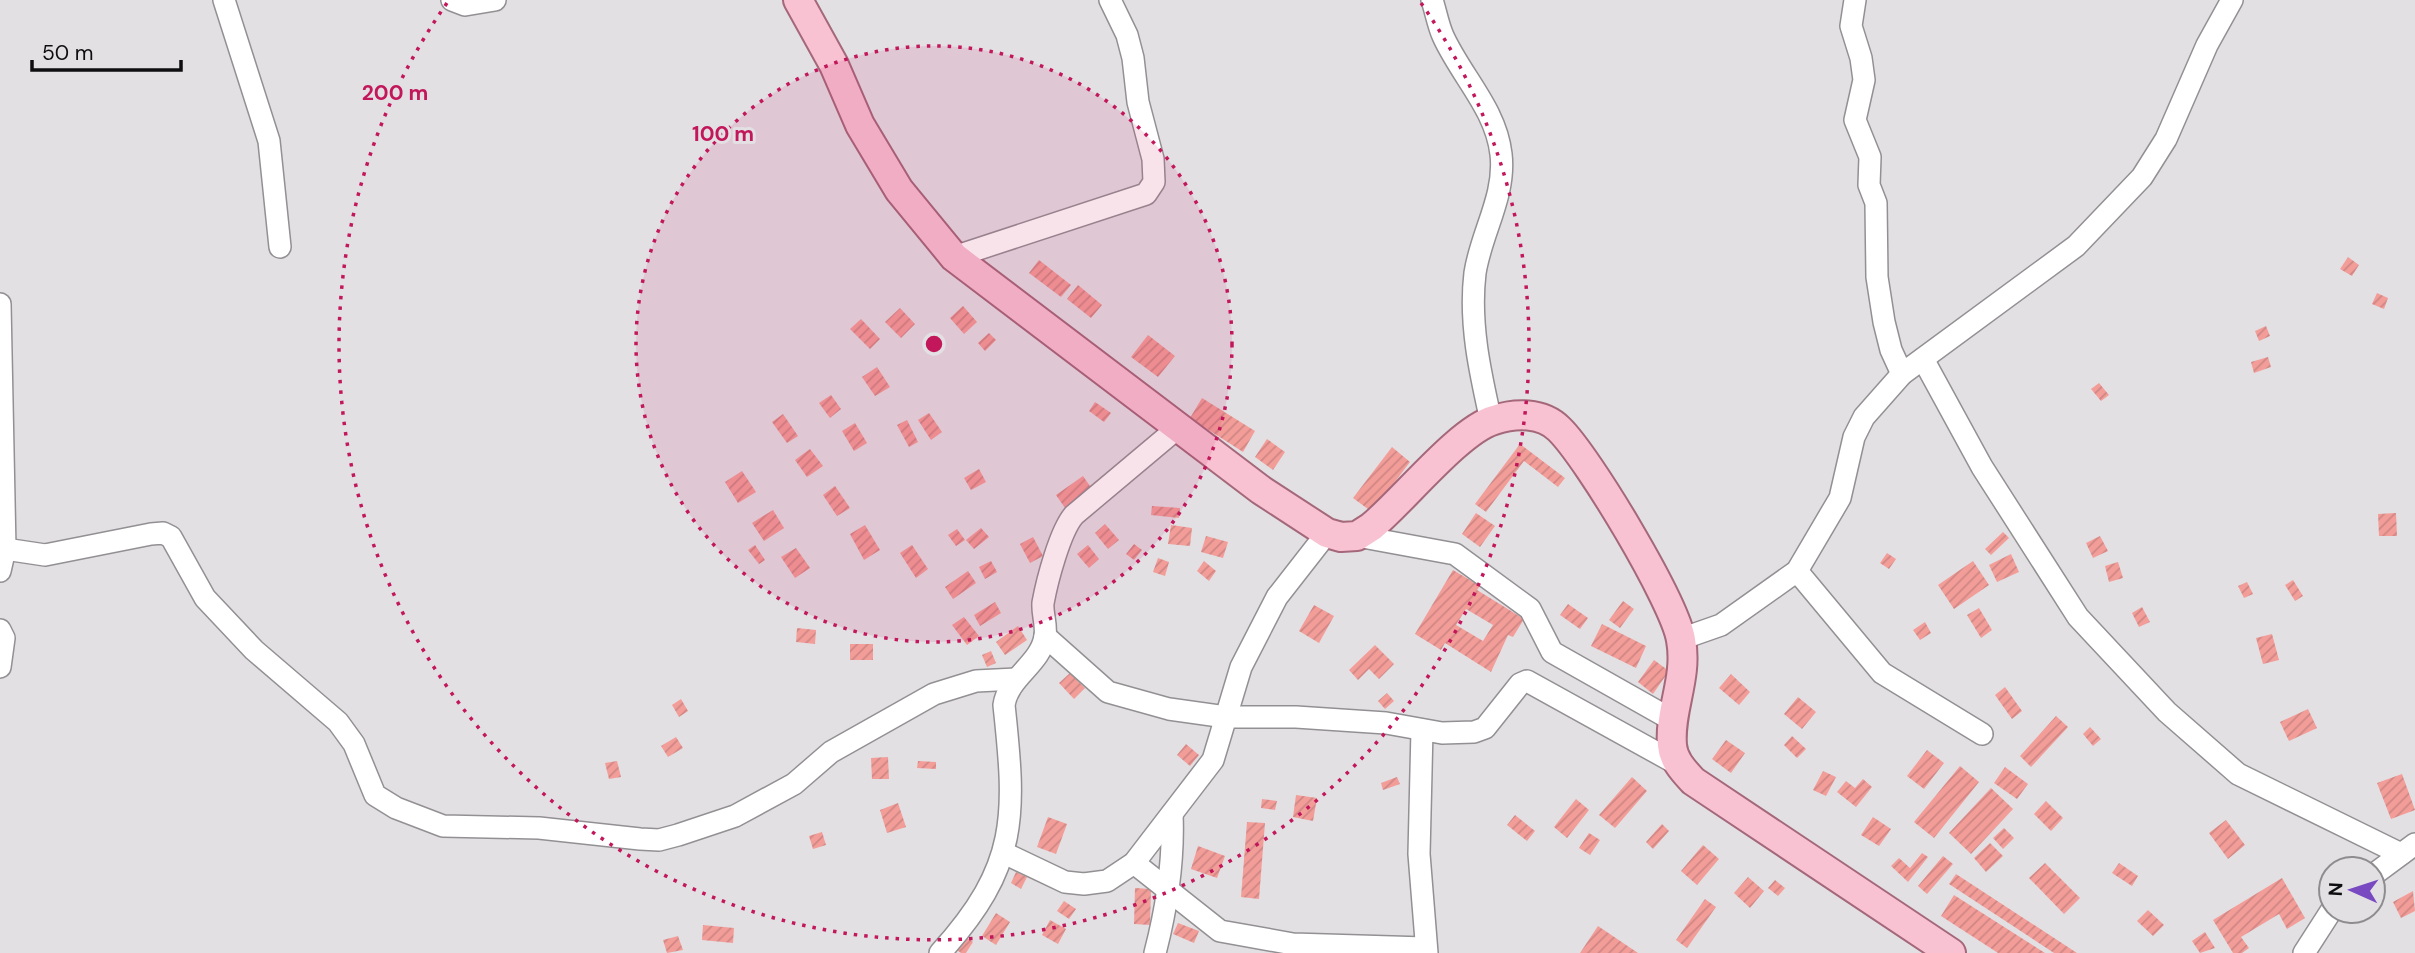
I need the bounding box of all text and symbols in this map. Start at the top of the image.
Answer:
scale bar [32,28,180,72]
text: 50 m [42,39,93,67]
text: 200 m [362,79,428,107]
text: 100 m [692,120,754,148]
centre of rings [922,332,946,356]
north arrow [2317,855,2387,925]
text: N [2323,882,2348,897]

